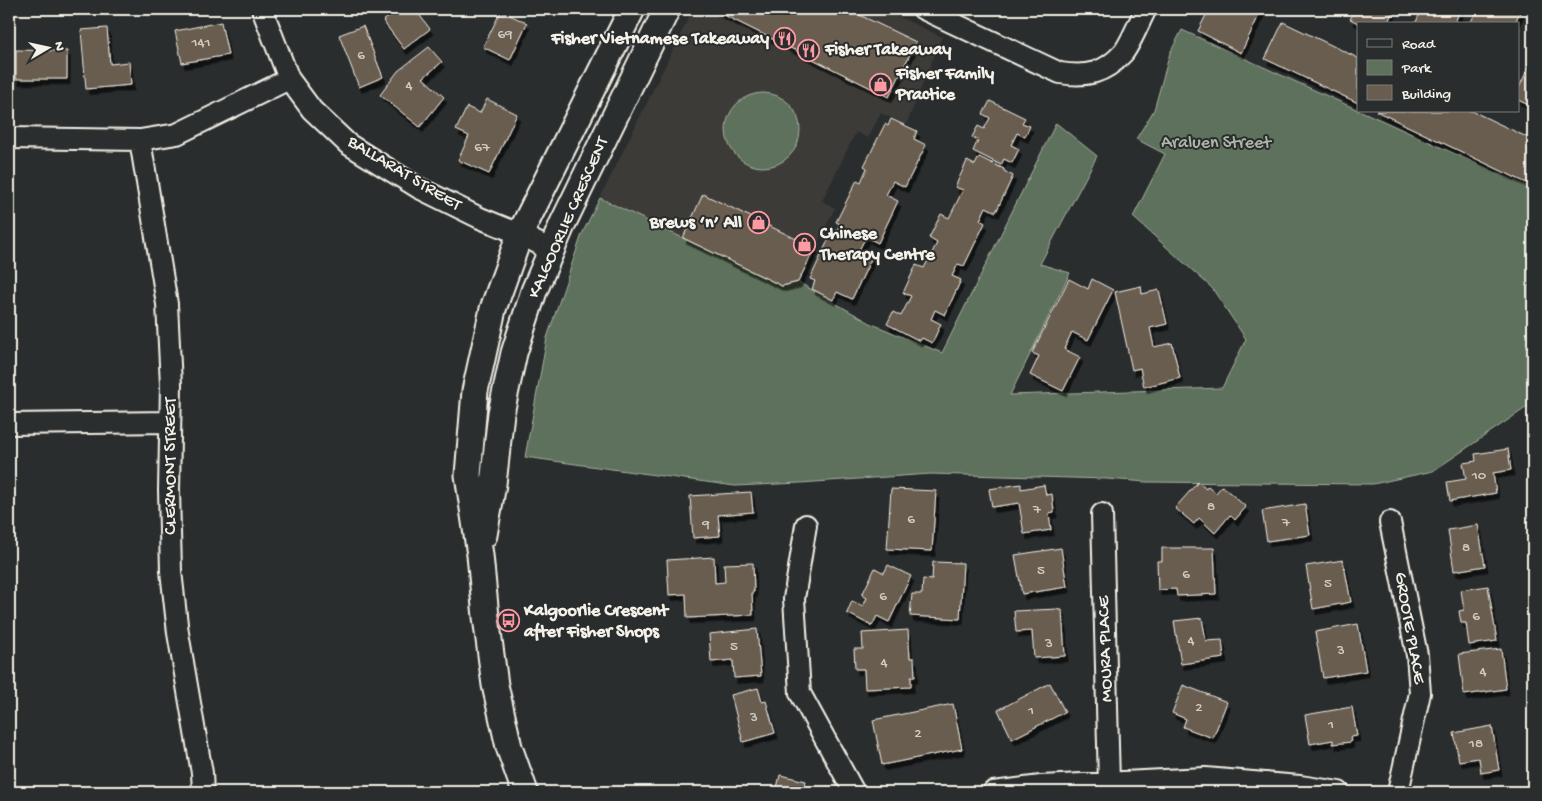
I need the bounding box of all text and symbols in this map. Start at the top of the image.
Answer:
north arrow [22,22,72,72]
legend [1357,22,1520,112]
house number: 69 [497,26,513,44]
restaurant icon: Fisher Vietnamese Takeaway [773,27,797,51]
place label: Fisher Vietnamese Takeaway [550,29,769,50]
house number: 141 [190,34,211,52]
text: Road [1402,36,1436,54]
restaurant icon: Fisher Takeaway [797,38,821,62]
place label: Fisher Takeaway [824,40,952,61]
text: N [49,41,67,52]
house number: 6 [357,47,365,65]
text: Park [1401,60,1432,78]
place label: Fisher Family Practice [895,64,994,106]
shop icon: Fisher Family Practice [868,72,892,96]
house number: 4 [405,77,413,95]
text: Building [1401,86,1451,104]
street label: BALLARAT STREET [342,131,466,217]
street label: KALGOORLIE CRESCENT [524,133,614,302]
park label: Araluen Street [1161,133,1272,154]
house number: 67 [474,139,491,157]
shop icon: Brews ‘n’ All [746,211,770,235]
place label: Brews ‘n’ All [649,213,742,234]
place label: Chinese Therapy Centre [818,224,936,266]
shop icon: Chinese Therapy Centre [792,232,816,256]
street label: CLERMONT STREET [161,396,182,535]
house number: 10 [1471,467,1487,485]
house number: 8 [1207,498,1215,516]
house number: 7 [1032,501,1042,519]
house number: 6 [907,511,915,529]
house number: 7 [1281,514,1291,532]
house number: 9 [701,516,710,534]
house number: 8 [1462,539,1470,557]
house number: 5 [1037,562,1045,580]
house number: 6 [1182,566,1190,584]
street label: GROOTE PLACE [1389,571,1429,686]
house number: 5 [1324,575,1332,593]
house number: 6 [879,588,887,606]
street label: MOURA PLACE [1094,595,1118,702]
place label: Kalgoorlie Crescent after Fisher Shops [523,601,670,643]
house number: 6 [1472,608,1480,626]
bus stop icon: Kalgoorlie Crescent after Fisher Shops [496,609,520,633]
house number: 4 [1187,632,1195,650]
house number: 3 [1044,635,1053,653]
house number: 5 [730,638,738,656]
house number: 3 [1336,642,1345,660]
house number: 4 [880,654,888,672]
house number: 4 [1479,663,1487,681]
house number: 2 [1195,699,1203,717]
house number: 1 [1027,702,1034,720]
house number: 3 [749,709,758,727]
house number: 1 [1327,716,1334,734]
house number: 2 [914,725,922,743]
house number: 18 [1468,735,1483,753]

